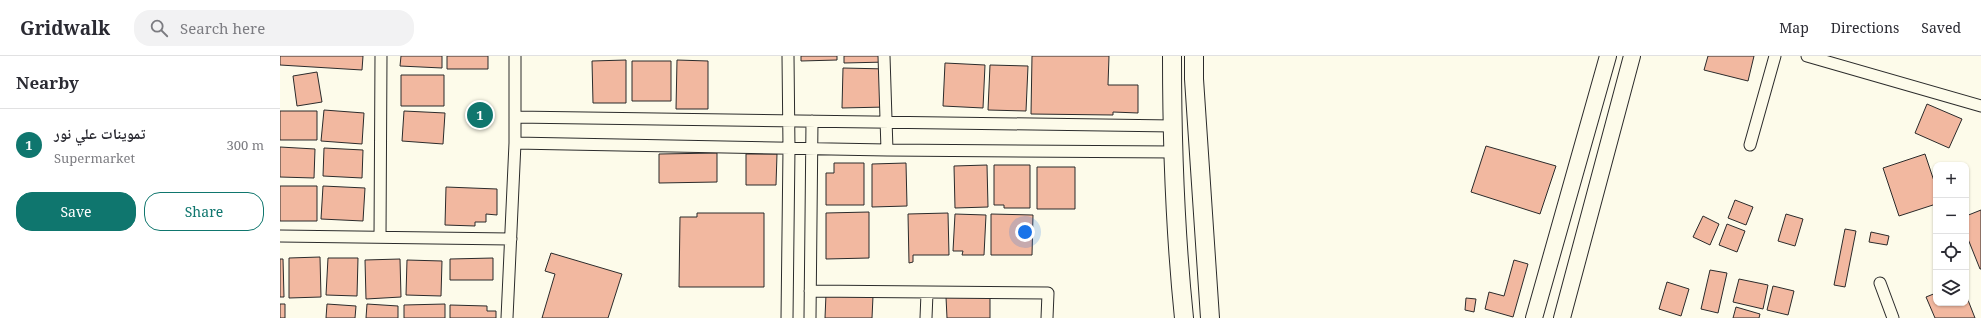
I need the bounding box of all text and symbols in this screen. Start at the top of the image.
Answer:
search box [134,10,414,46]
text: Gridwalk [20,15,110,41]
icon: search [148,17,170,39]
text: Search here [180,18,265,38]
text: Map [1779,18,1809,37]
text: Directions [1831,18,1899,37]
text: Saved [1921,18,1961,37]
text: Nearby [16,71,79,94]
pin: 1 [467,100,493,130]
text: تموينات علي نور [54,123,145,143]
text: 1 [25,136,33,154]
text: 300 m [227,136,264,154]
text: Supermarket [54,149,135,167]
map controls [1933,162,1969,306]
button: + [1933,162,1969,198]
button: Save [16,192,136,231]
button: Share [144,192,264,231]
button: − [1933,198,1969,234]
your location [1015,222,1035,242]
button: locate [1933,234,1969,270]
button: layers [1933,270,1969,306]

